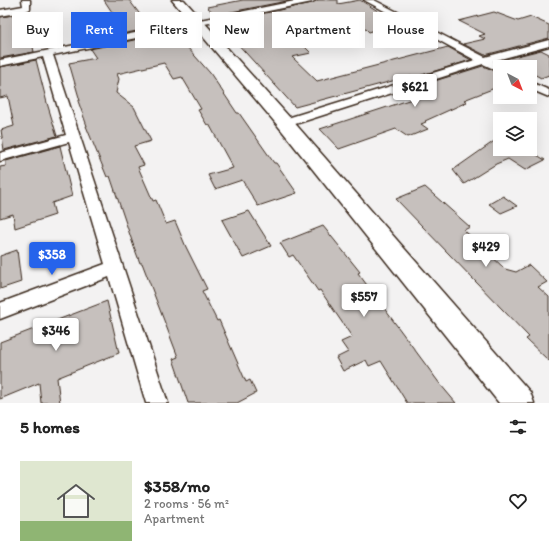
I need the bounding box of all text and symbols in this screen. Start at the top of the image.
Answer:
chip: Buy [12,12,63,48]
chip: Rent [71,12,127,48]
chip: Filters [135,12,202,48]
chip: New [210,12,264,48]
chip: Apartment [272,12,365,48]
chip: House [373,12,438,48]
north arrow [493,60,537,104]
map controls [493,60,537,156]
pin: $621 [391,74,439,108]
text: $621 [402,79,428,94]
button: layers [493,112,537,156]
pin: $429 [462,234,510,268]
text: $429 [472,239,500,254]
pin: $358 [28,242,76,276]
text: $358 [38,247,66,262]
pin: $557 [340,284,388,318]
text: $557 [351,289,377,304]
pin: $346 [32,318,80,352]
text: $346 [42,323,70,338]
icon: filters [507,416,529,438]
text: 5 homes [20,417,80,437]
text: $358/mo [144,476,210,496]
icon: home [52,477,100,525]
icon: heart [507,490,529,512]
text: 2 rooms · 56 m² [144,496,229,511]
text: Apartment [144,511,205,526]

